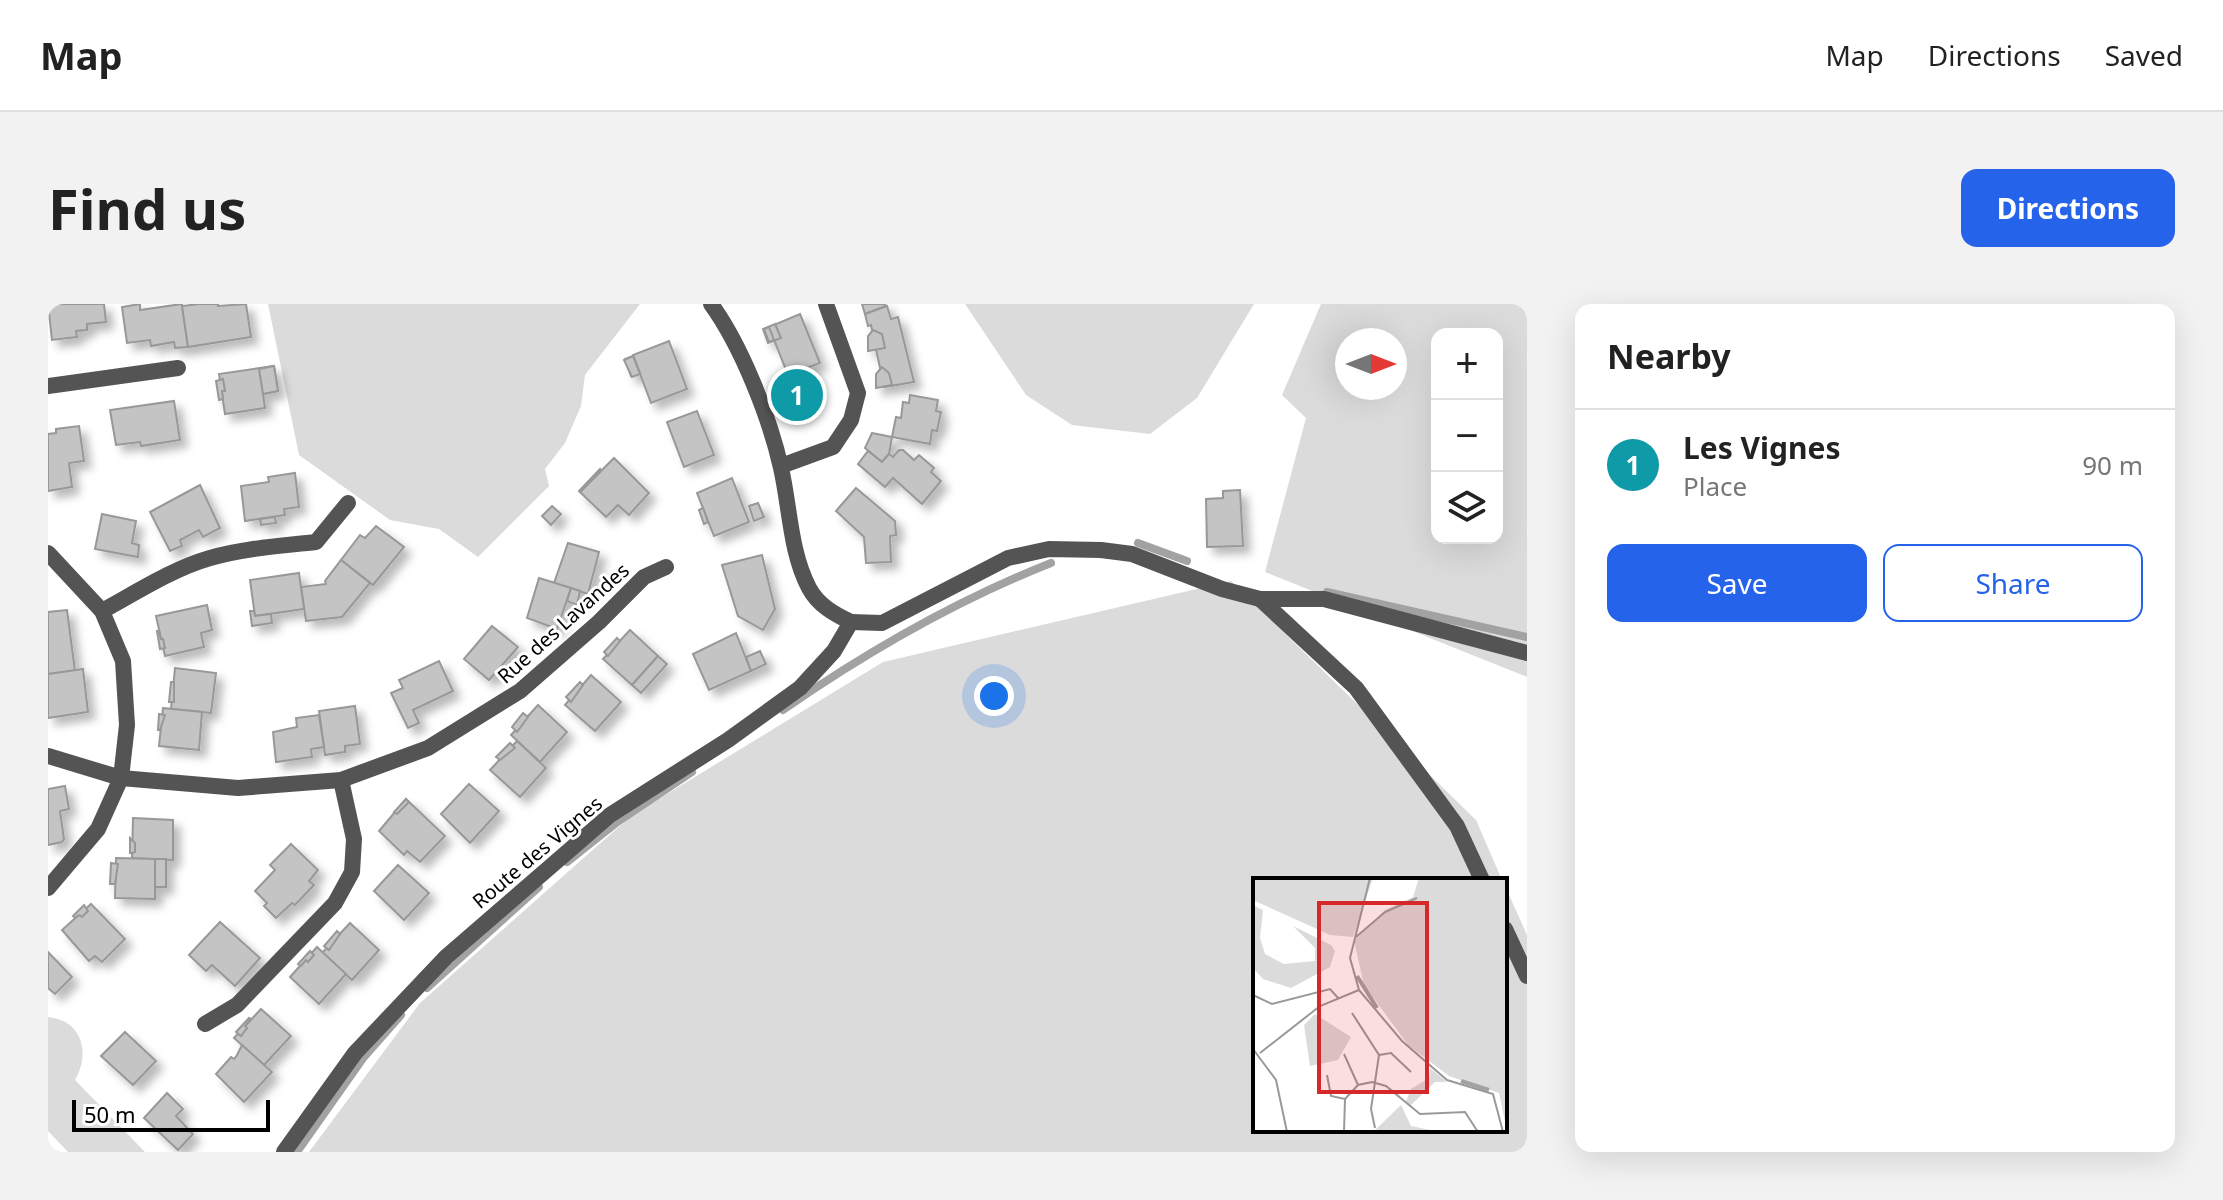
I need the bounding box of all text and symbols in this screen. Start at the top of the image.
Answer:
text: Map [40,29,123,81]
text: Map [1825,36,1884,74]
text: Directions [1928,36,2061,74]
text: Saved [2105,36,2183,74]
button: Directions [1961,169,2175,247]
text: Find us [48,170,246,246]
north arrow [1335,328,1407,400]
map controls [1431,328,1503,544]
button: + [1431,328,1503,400]
text: Nearby [1607,333,1731,379]
pin: 1 [771,365,823,425]
button: − [1431,400,1503,472]
text: Les Vignes [1683,427,1840,468]
text: 1 [1626,447,1640,483]
text: 90 m [2082,447,2143,483]
text: Place [1683,468,1747,504]
button: layers [1431,472,1503,544]
button: Save [1607,544,1867,622]
button: Share [1883,544,2143,622]
street label: Rue des Lavandes [491,557,635,689]
your location [974,676,1014,716]
street label: Route des Vignes [466,790,608,914]
inset map [1253,878,1507,1132]
scale bar [72,1096,270,1132]
text: 50 m [84,1099,135,1129]

